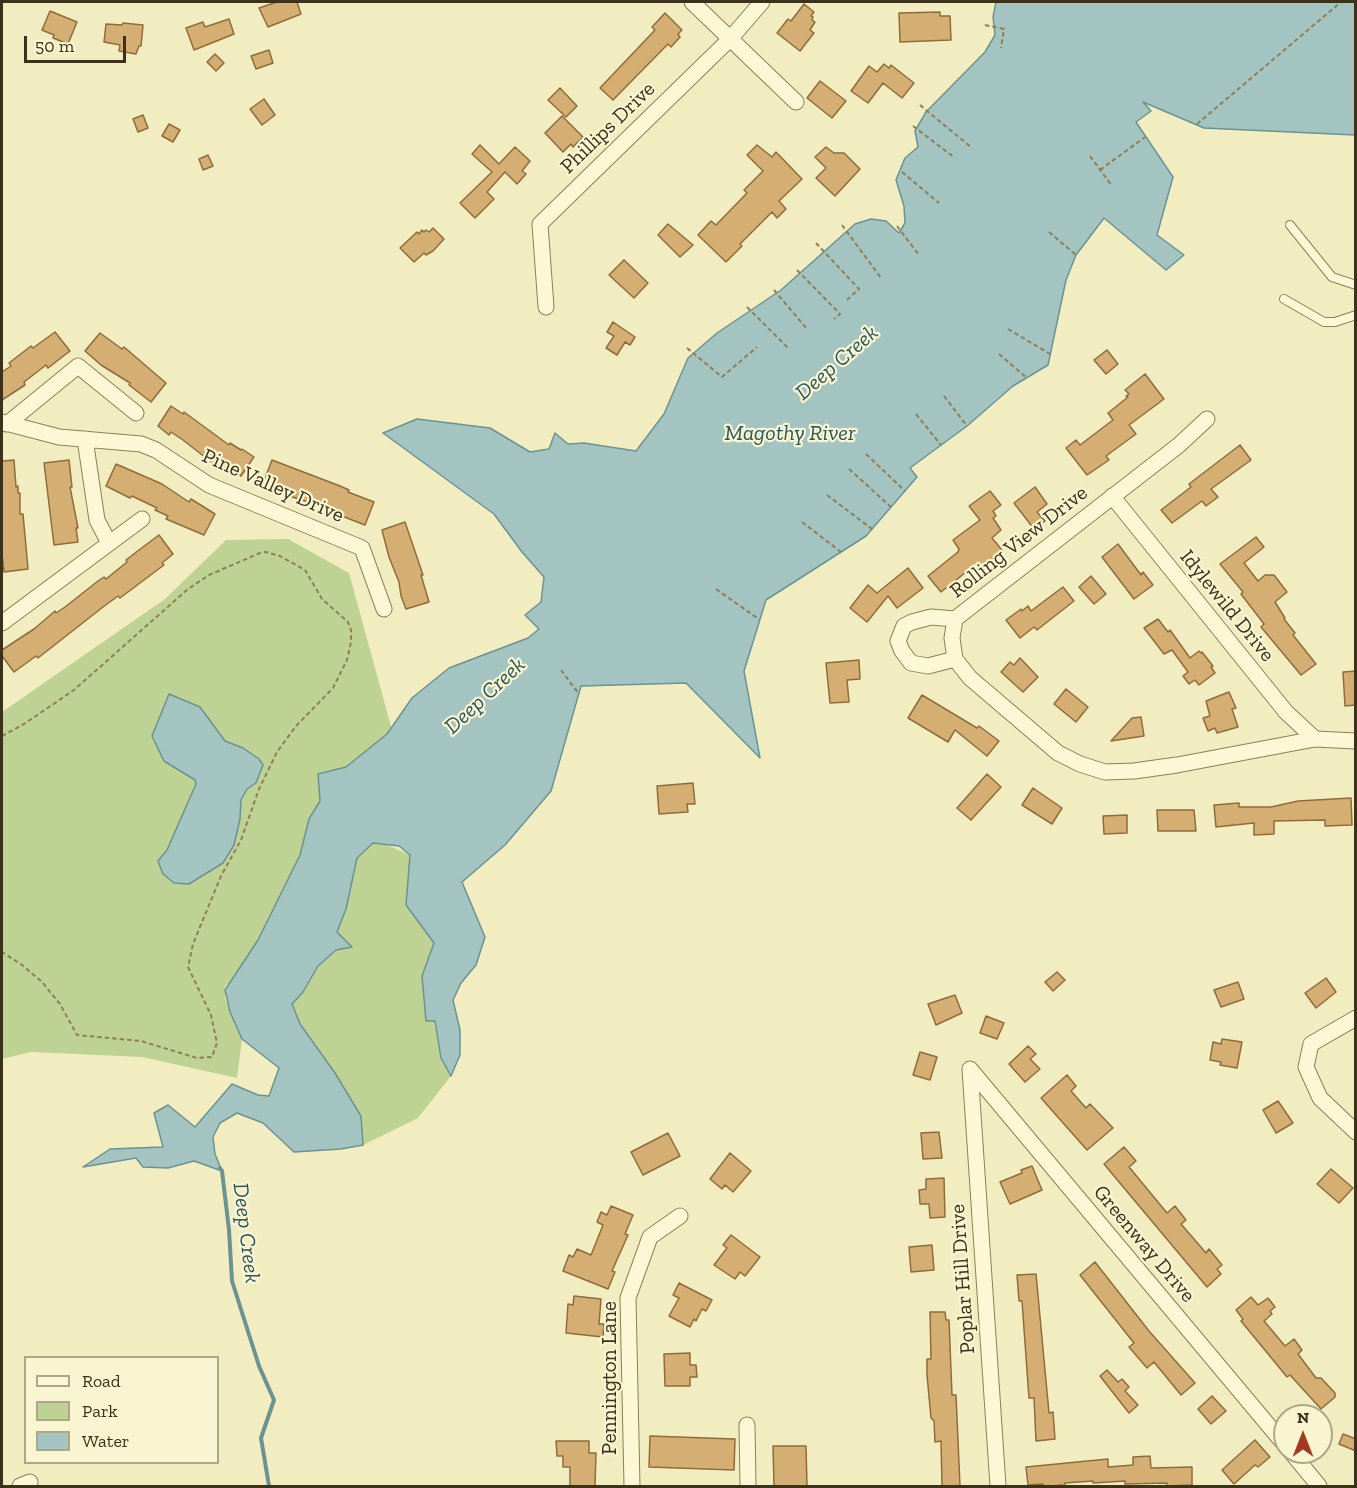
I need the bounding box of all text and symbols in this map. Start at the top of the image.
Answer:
scale bar [27,24,129,62]
text: 50 m [35,35,74,57]
street label: Phillips Drive [555,77,661,179]
water label: Deep Creek [790,320,884,406]
water label: Magothy River [725,421,855,447]
street label: Pine Valley Drive [198,443,348,529]
street label: Rolling View Drive [945,480,1093,604]
street label: Idylewild Drive [1174,545,1280,667]
water label: Deep Creek [439,652,531,740]
street label: Greenway Drive [1088,1180,1200,1308]
water label: Deep Creek [227,1181,265,1285]
street label: Poplar Hill Drive [945,1203,981,1355]
street label: Pennington Lane [597,1301,623,1455]
legend [24,1356,219,1464]
text: Road [82,1370,121,1392]
text: Park [82,1400,118,1422]
north arrow [1273,1404,1333,1464]
text: N [1297,1408,1309,1427]
text: Water [82,1430,129,1452]

